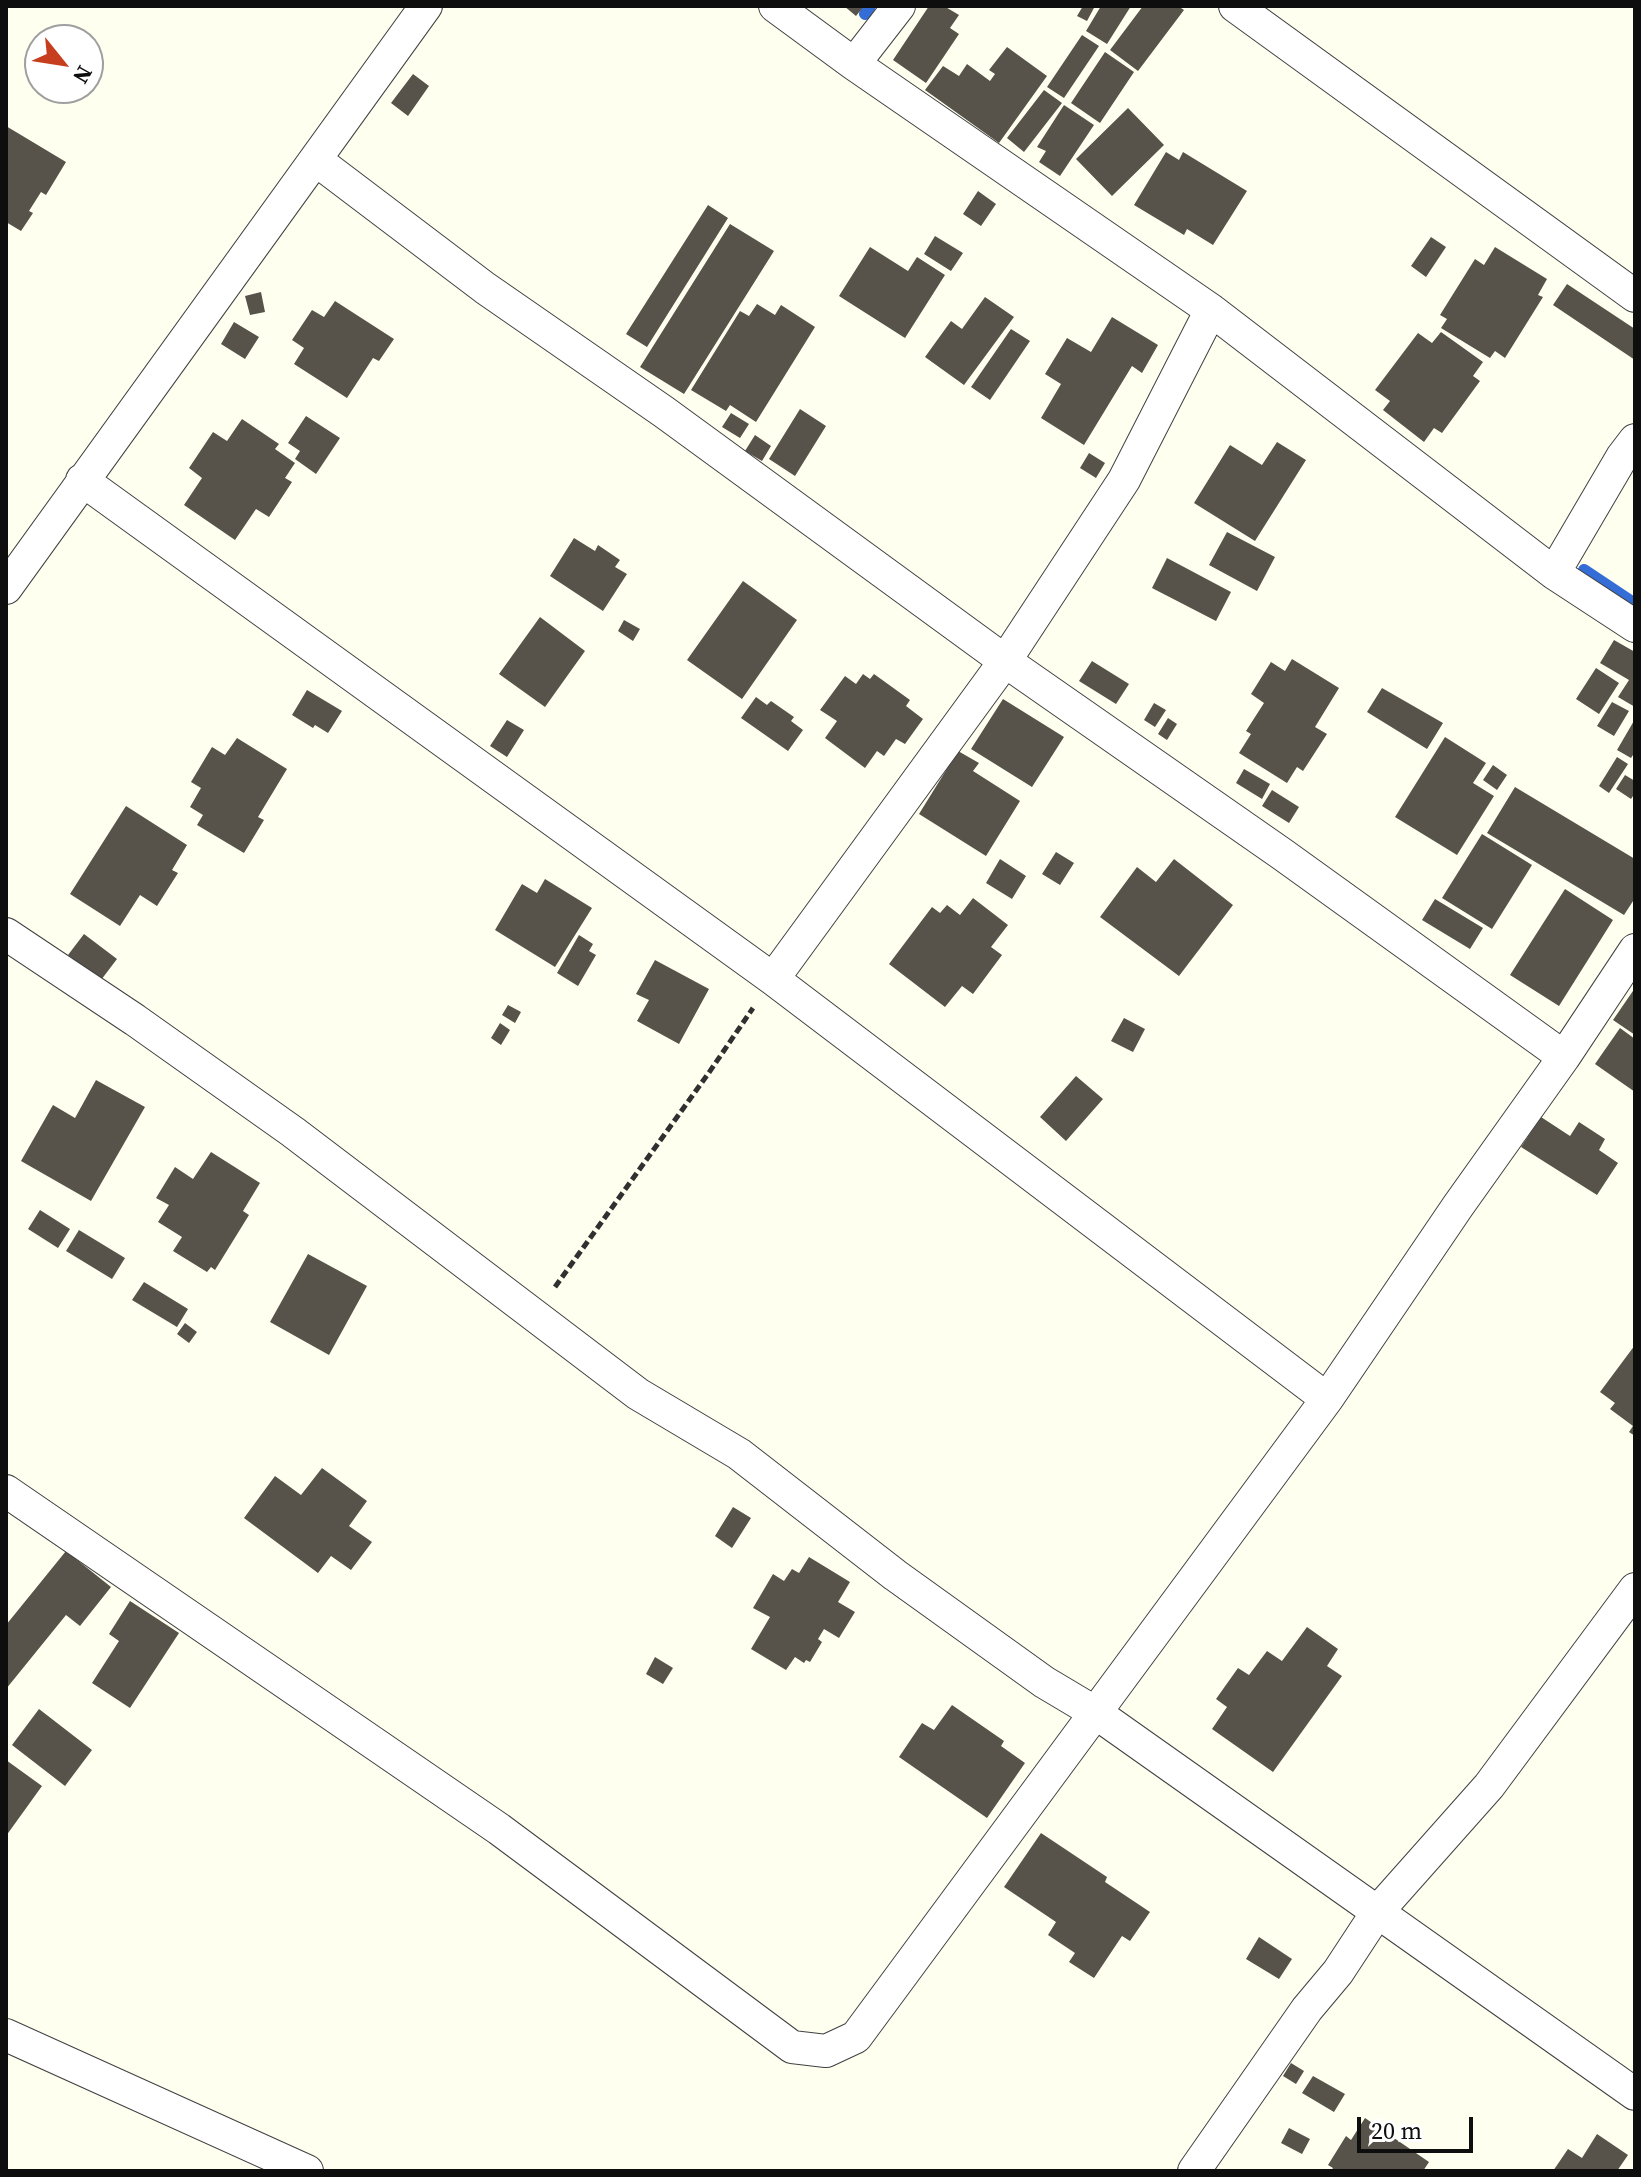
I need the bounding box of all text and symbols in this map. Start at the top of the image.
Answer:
north arrow [24,24,104,104]
text: N [66,61,100,89]
scale bar [1361,2101,1477,2151]
text: 20 m [1371,2114,1422,2147]

